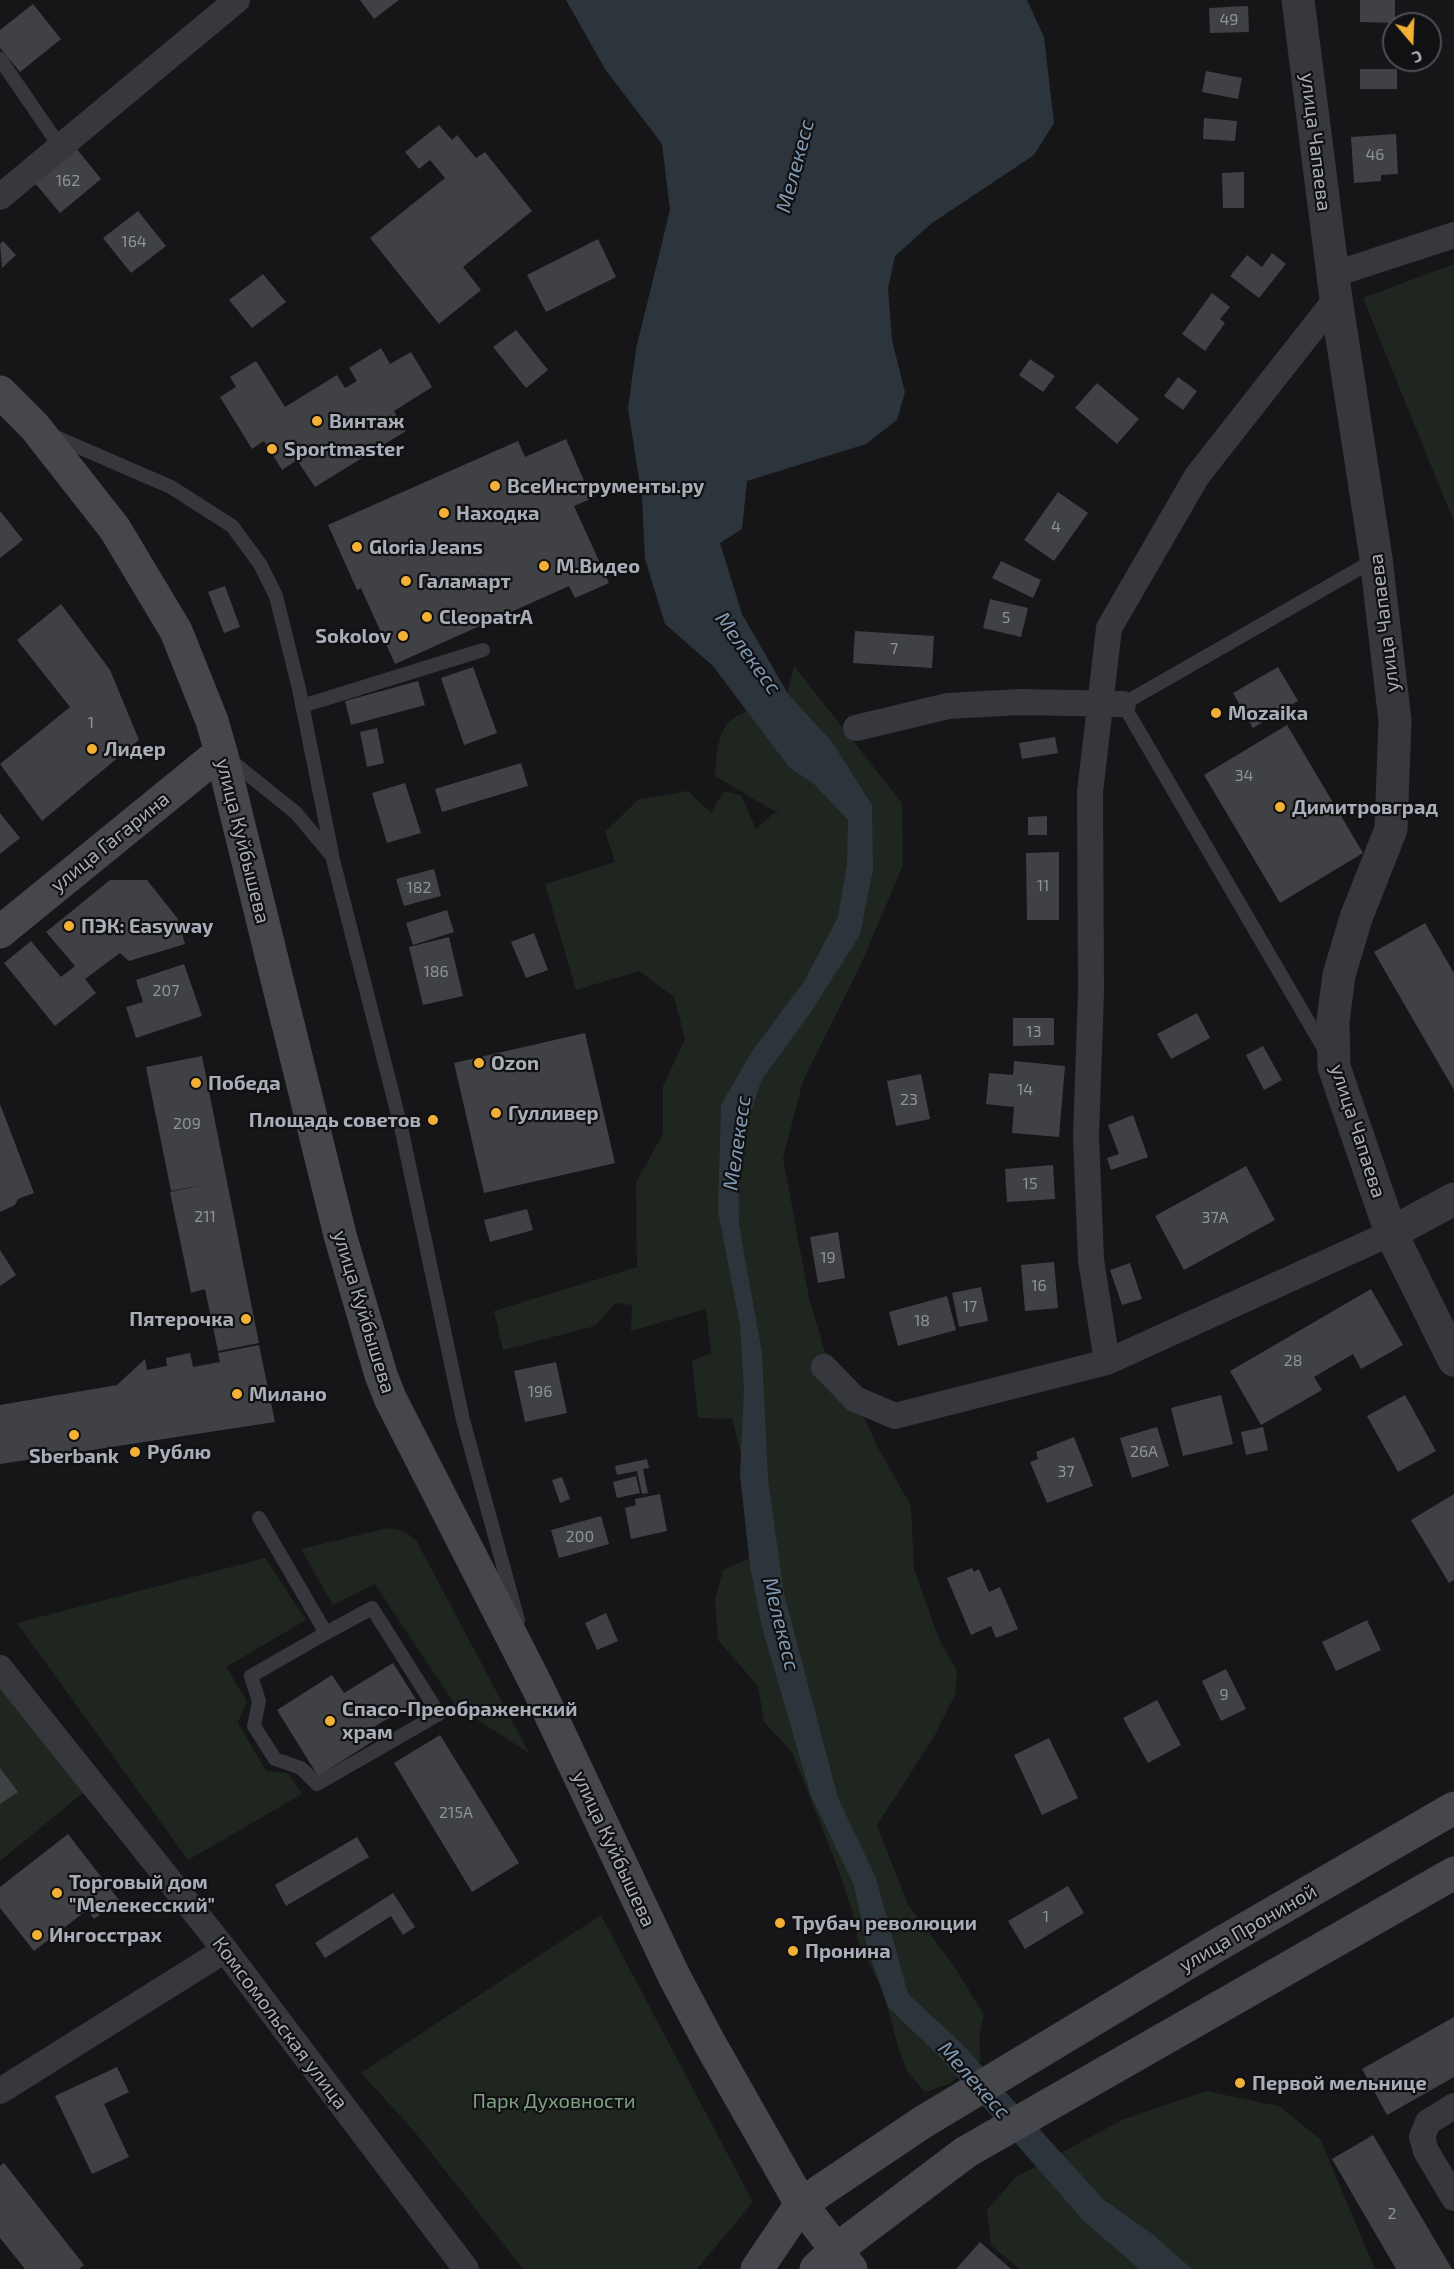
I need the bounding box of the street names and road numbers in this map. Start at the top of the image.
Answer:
street label: улица Чапаева [1296,71,1336,213]
street label: улица Чапаева [1364,552,1404,694]
street label: улица Куйбышева [211,756,275,926]
street label: улица Гагарина [46,787,174,897]
street label: улица Чапаева [1325,1061,1391,1201]
street label: улица Куйбышева [328,1228,400,1396]
street label: улица Куйбышева [567,1767,661,1931]
street label: улица Прониной [1175,1879,1321,1977]
street label: Комсомольская улица [207,1932,353,2114]

